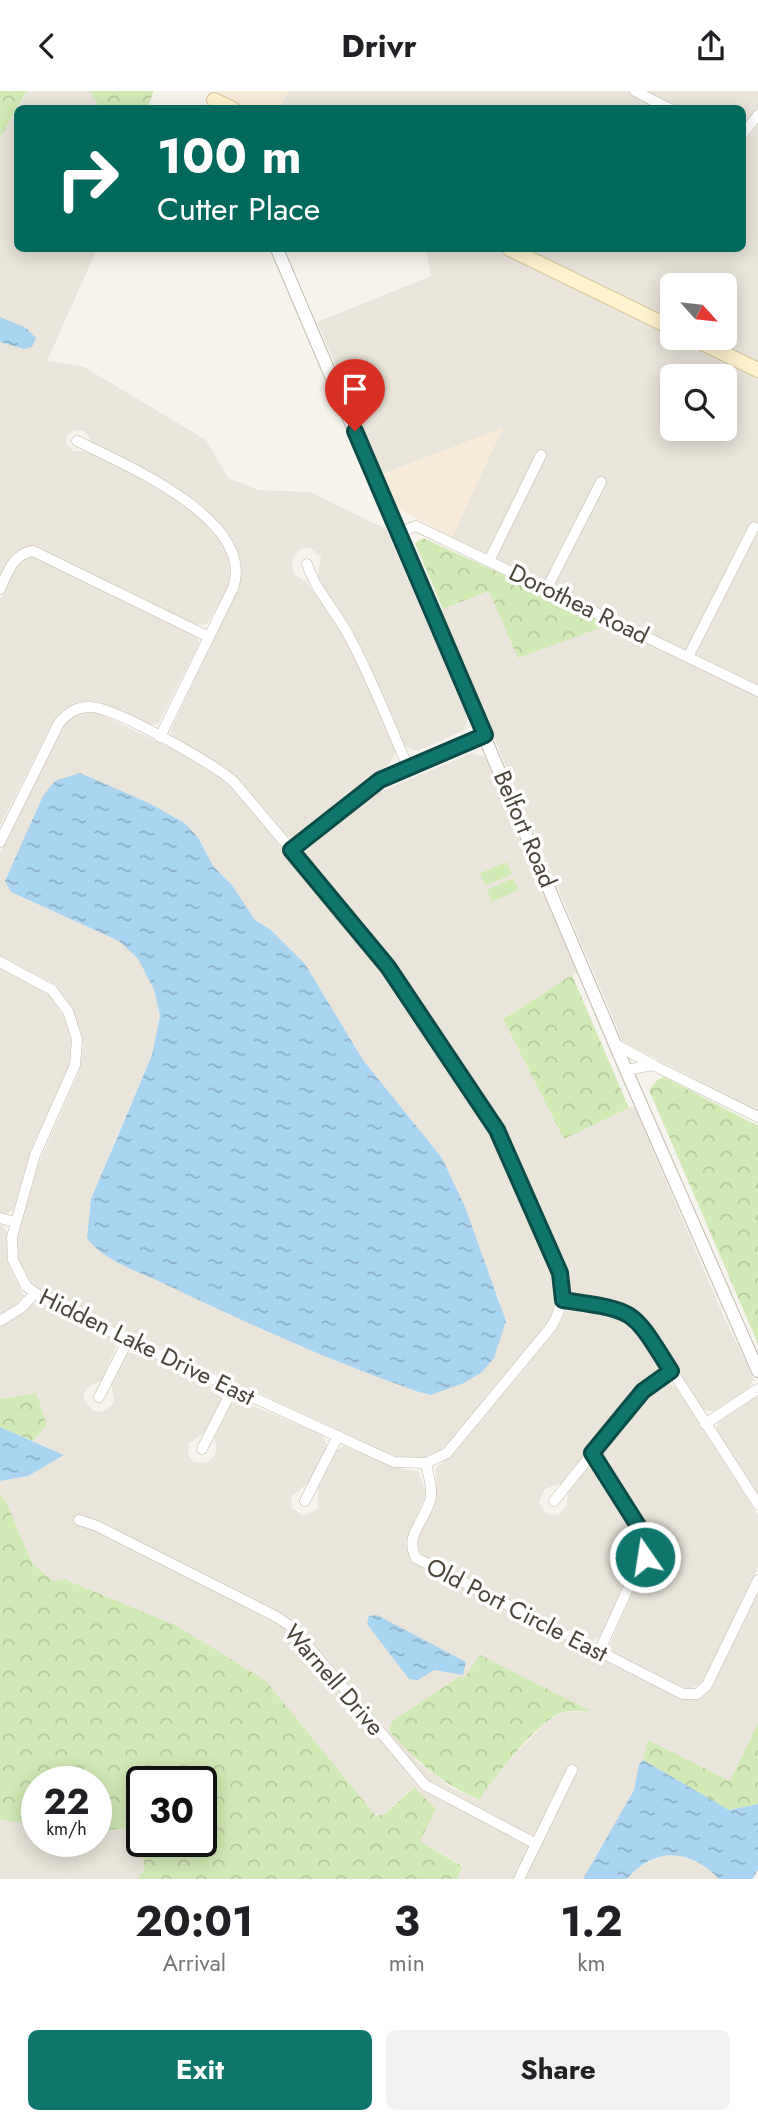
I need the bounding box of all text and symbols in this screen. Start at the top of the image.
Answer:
text: Drivr [341,23,417,69]
icon: back [28,27,66,65]
icon: share [692,27,730,65]
text: 100 m [157,121,302,191]
icon: right [42,133,133,224]
text: Cutter Place [157,186,320,232]
north arrow [660,273,737,350]
map controls [660,273,737,441]
pin [325,359,385,431]
button: search [660,364,737,441]
icon: arrive [336,370,374,408]
street label: Dorothea Road [503,555,655,653]
street label: Belfort Road [485,765,566,893]
street label: Hidden Lake Drive East [34,1279,261,1414]
position arrow [608,1520,682,1594]
street label: Old Port Circle East [420,1549,614,1671]
street label: Warnell Drive [276,1616,393,1743]
speed limit sign: 30 [126,1766,217,1857]
text: 22 [44,1777,89,1827]
text: km/h [46,1816,87,1842]
text: 20:01 [135,1891,253,1952]
text: 3 [394,1891,420,1952]
text: 1.2 [560,1891,623,1952]
text: Arrival [163,1946,226,1980]
text: min [389,1946,425,1980]
text: km [577,1946,605,1980]
button: Exit [28,2030,372,2110]
button: Share [386,2030,730,2110]

